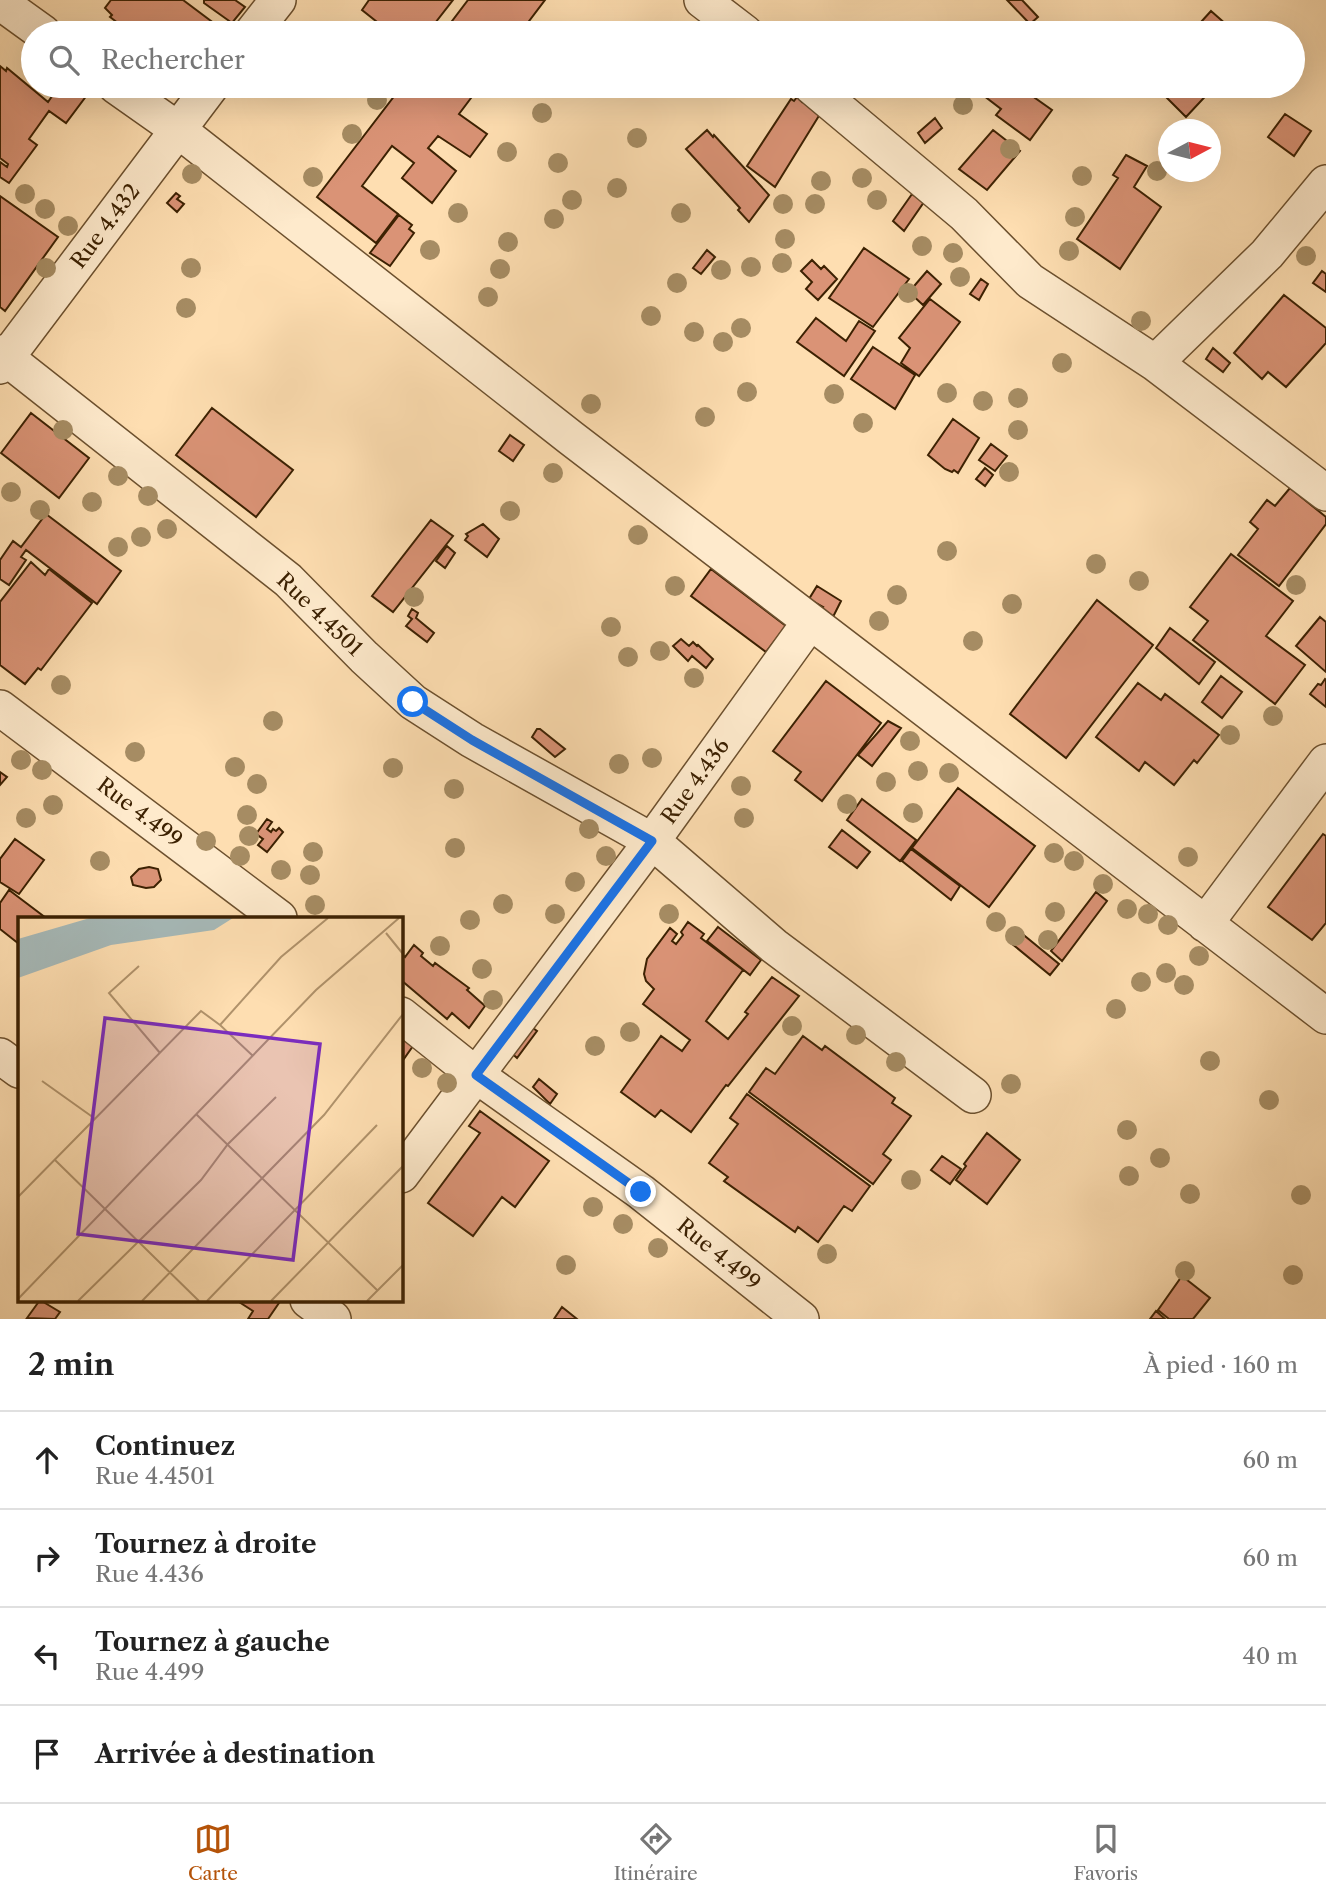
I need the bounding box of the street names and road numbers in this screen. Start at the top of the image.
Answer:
street label: Rue 4.432 [65,179,145,273]
street label: Rue 4.4501 [272,567,368,661]
street label: Rue 4.436 [656,733,734,829]
street label: Rue 4.499 [93,772,187,852]
street label: Rue 4.499 [672,1213,766,1295]

